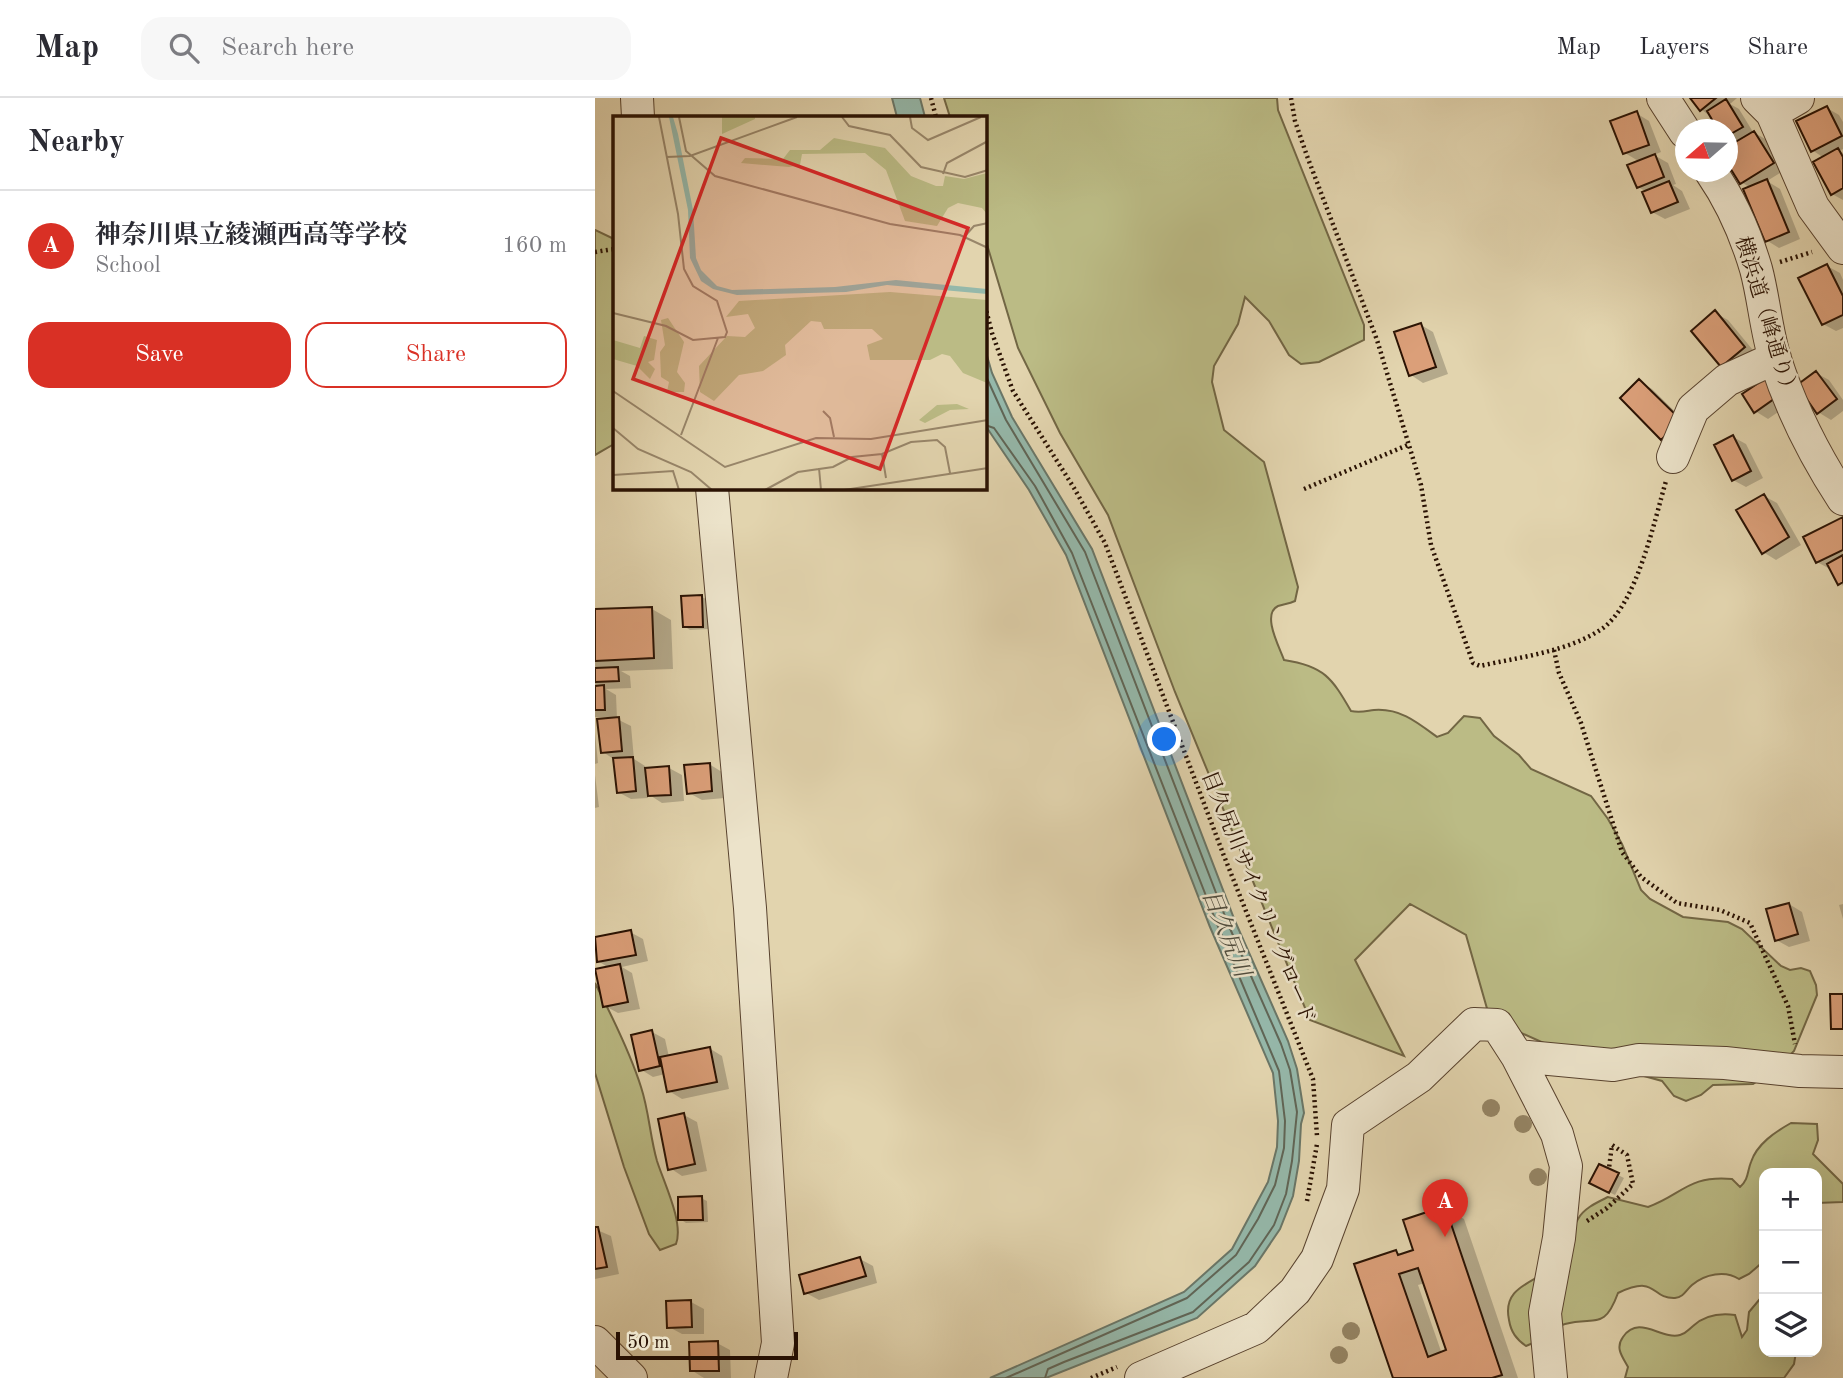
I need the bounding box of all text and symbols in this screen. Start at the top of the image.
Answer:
search box [141,17,631,80]
icon: search [165,29,203,67]
text: Map [35,32,99,65]
text: Search here [221,35,354,61]
text: Map [1557,36,1601,60]
text: Layers [1639,36,1709,60]
text: Share [1747,36,1808,60]
inset map [613,116,987,490]
north arrow [1675,119,1738,182]
text: Nearby [28,128,125,158]
text: 神奈川県立綾瀬西高等学校 [95,223,407,249]
street label: 横浜道（峰通り） [1731,233,1802,401]
text: A [42,234,60,257]
text: 160 m [502,234,567,257]
text: School [95,254,161,277]
button: Save [28,322,291,388]
button: Share [305,322,567,388]
your location [1147,722,1181,756]
street label: 目久尻川サイクリングロード [1196,766,1322,1028]
water label: 目久尻川 [1197,885,1257,981]
map controls [1759,1168,1822,1357]
button: + [1759,1168,1822,1231]
pin: A [1422,1179,1468,1237]
button: − [1759,1231,1822,1294]
button: layers [1759,1294,1822,1357]
scale bar [616,1329,798,1361]
text: 50 m [627,1334,669,1353]

